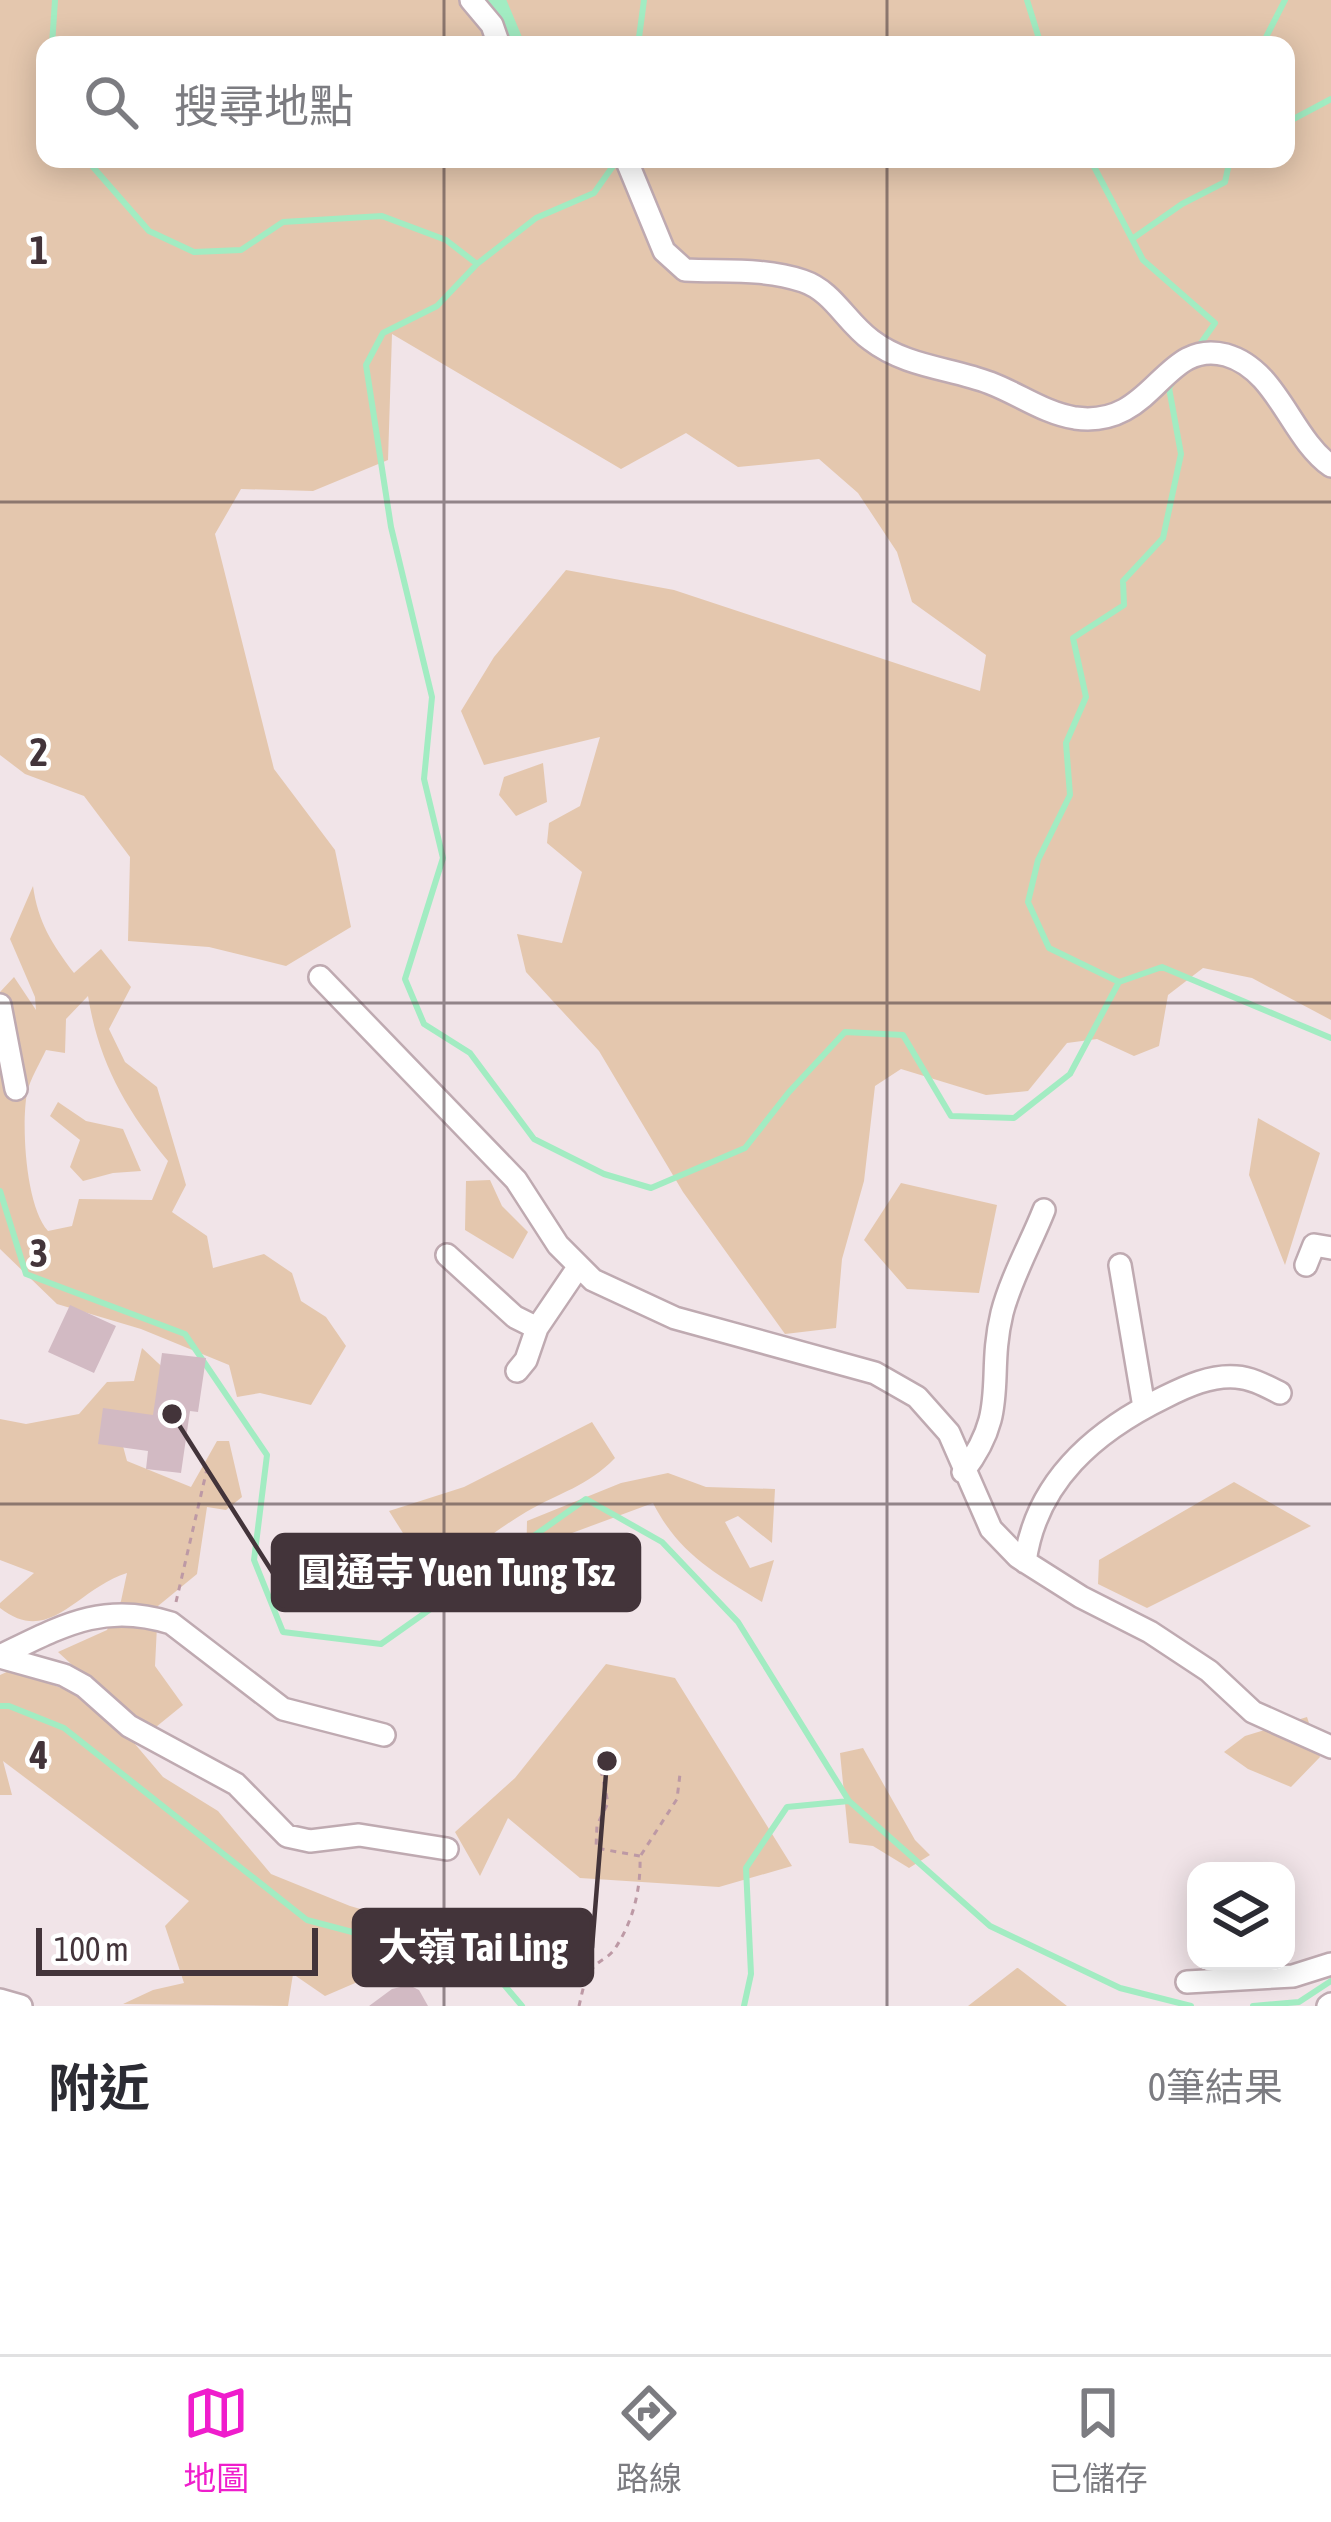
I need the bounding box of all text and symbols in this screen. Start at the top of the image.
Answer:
search box [36,36,1295,168]
icon: search [78,69,144,135]
text: 搜尋地點 [174,80,354,132]
text: 1 [30,228,48,272]
text: 2 [30,730,48,774]
text: 3 [30,1231,48,1275]
callout: 圓通寺 Yuen Tung Tsz [273,1535,639,1610]
text: 圓通寺 Yuen Tung Tsz [297,1550,615,1594]
text: 4 [29,1733,48,1777]
map controls [1187,1862,1295,1970]
button: layers [1187,1862,1295,1970]
callout: 大嶺 Tai Ling [354,1910,592,1985]
scale bar [36,1922,318,1975]
text: 大嶺 Tai Ling [378,1925,568,1969]
text: 100 m [54,1930,129,1968]
text: 附近 [48,2058,150,2117]
text: 0筆結果 [1148,2065,1283,2109]
tab: 地圖 [183,2380,249,2500]
tab: 路線 [616,2380,682,2500]
tab: 已儲存 [1049,2380,1148,2500]

